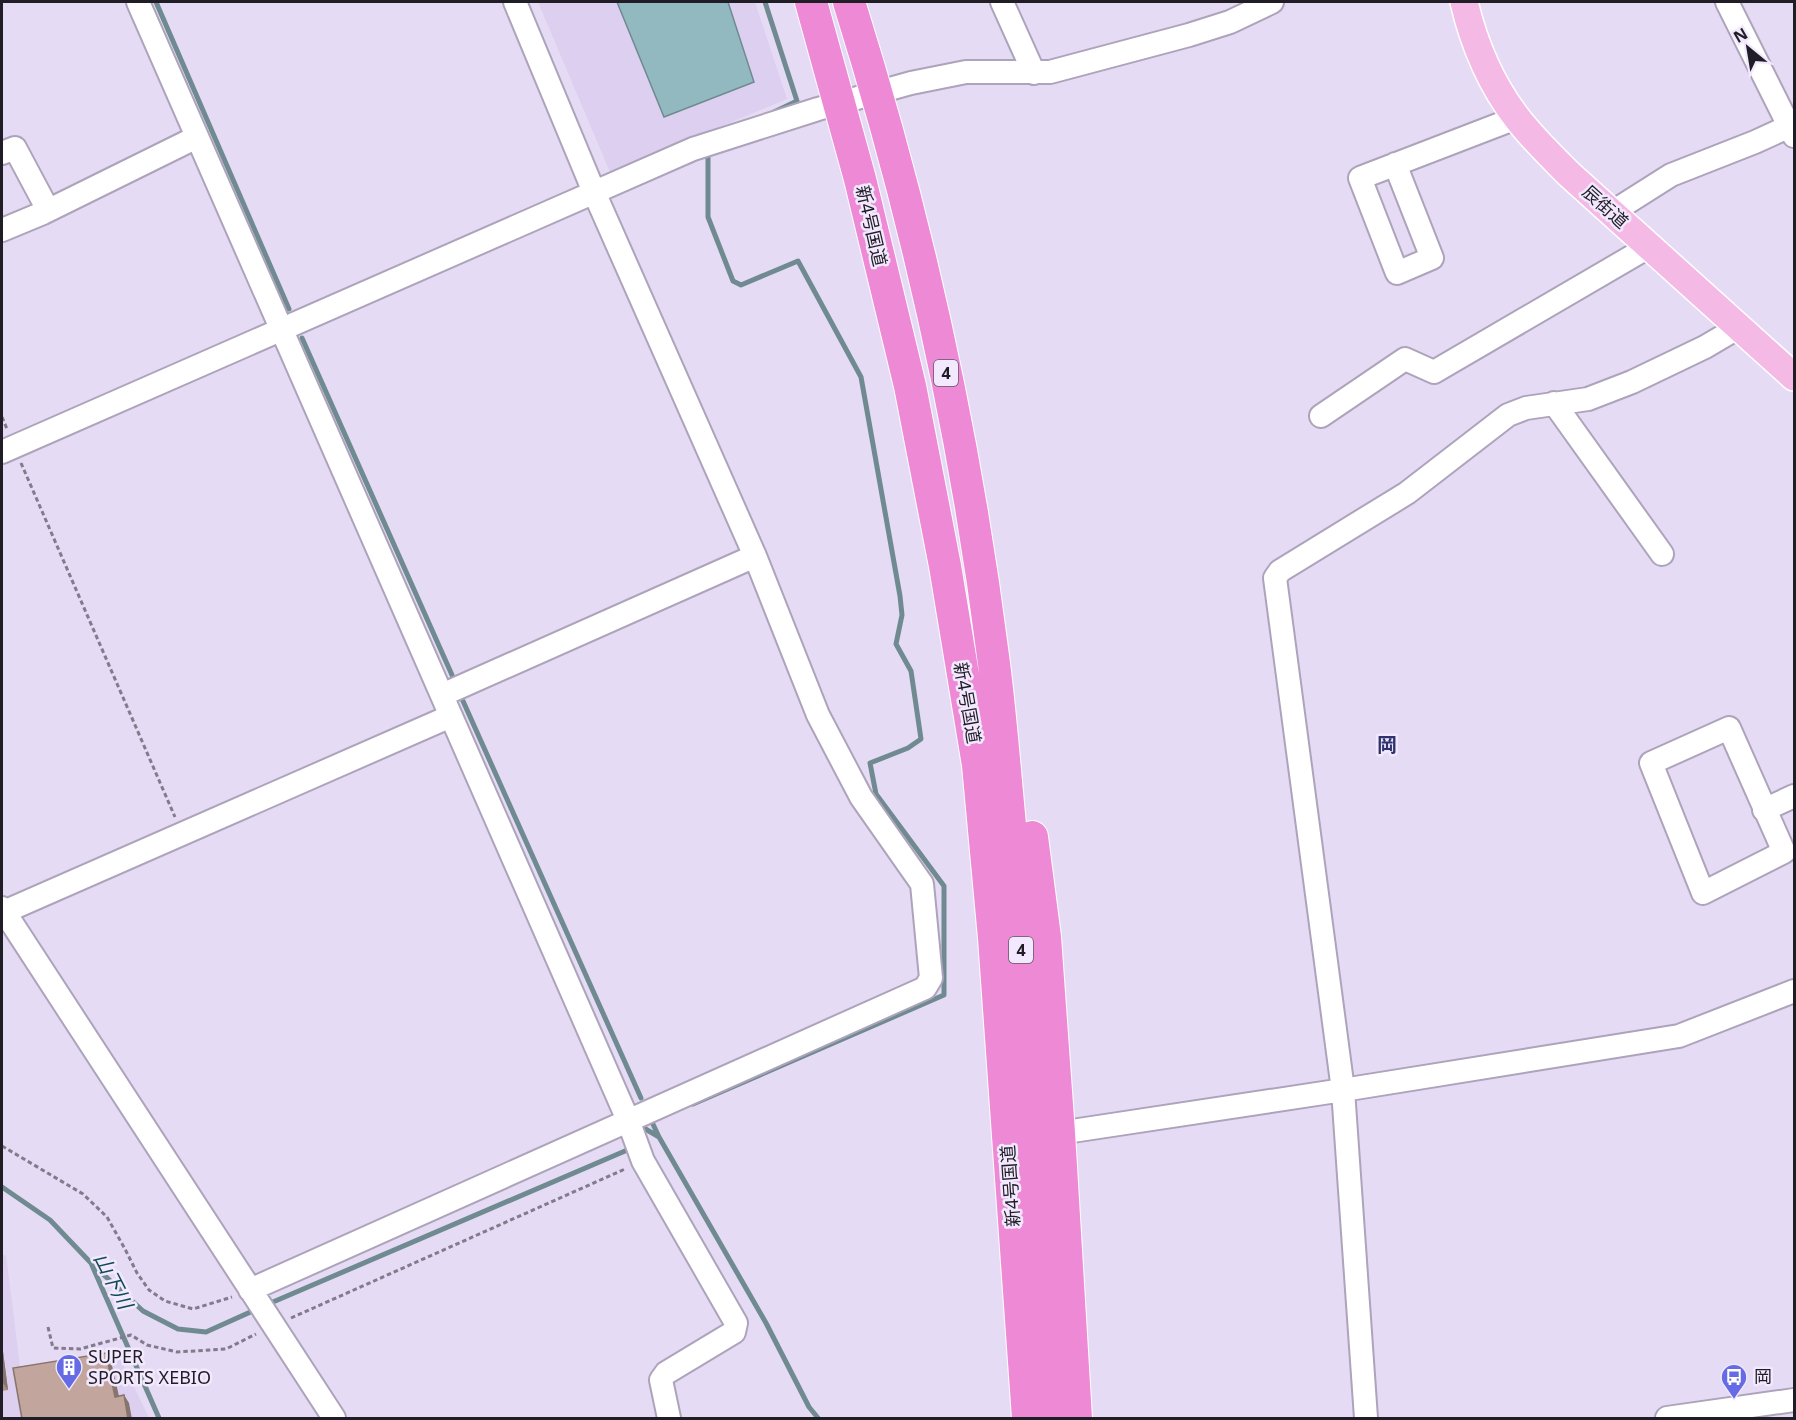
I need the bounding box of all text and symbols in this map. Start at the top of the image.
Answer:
north arrow [1718,18,1778,78]
text: N [1729,22,1752,48]
street label: 辰街道 [1578,179,1634,233]
street label: 新4号国道 [851,183,893,269]
road number: 4 [934,360,958,386]
street label: 新4号国道 [949,660,987,745]
district label: 岡 [1377,731,1397,758]
road number: 4 [1009,937,1033,963]
street label: 新4号国道 [995,1144,1025,1228]
water label: 山下川 [88,1248,140,1315]
place label: SUPER SPORTS XEBIO [88,1344,211,1389]
building icon: SUPER SPORTS XEBIO [54,1352,84,1390]
bus stop icon: 岡 [1719,1362,1749,1400]
place label: 岡 [1754,1364,1772,1388]

